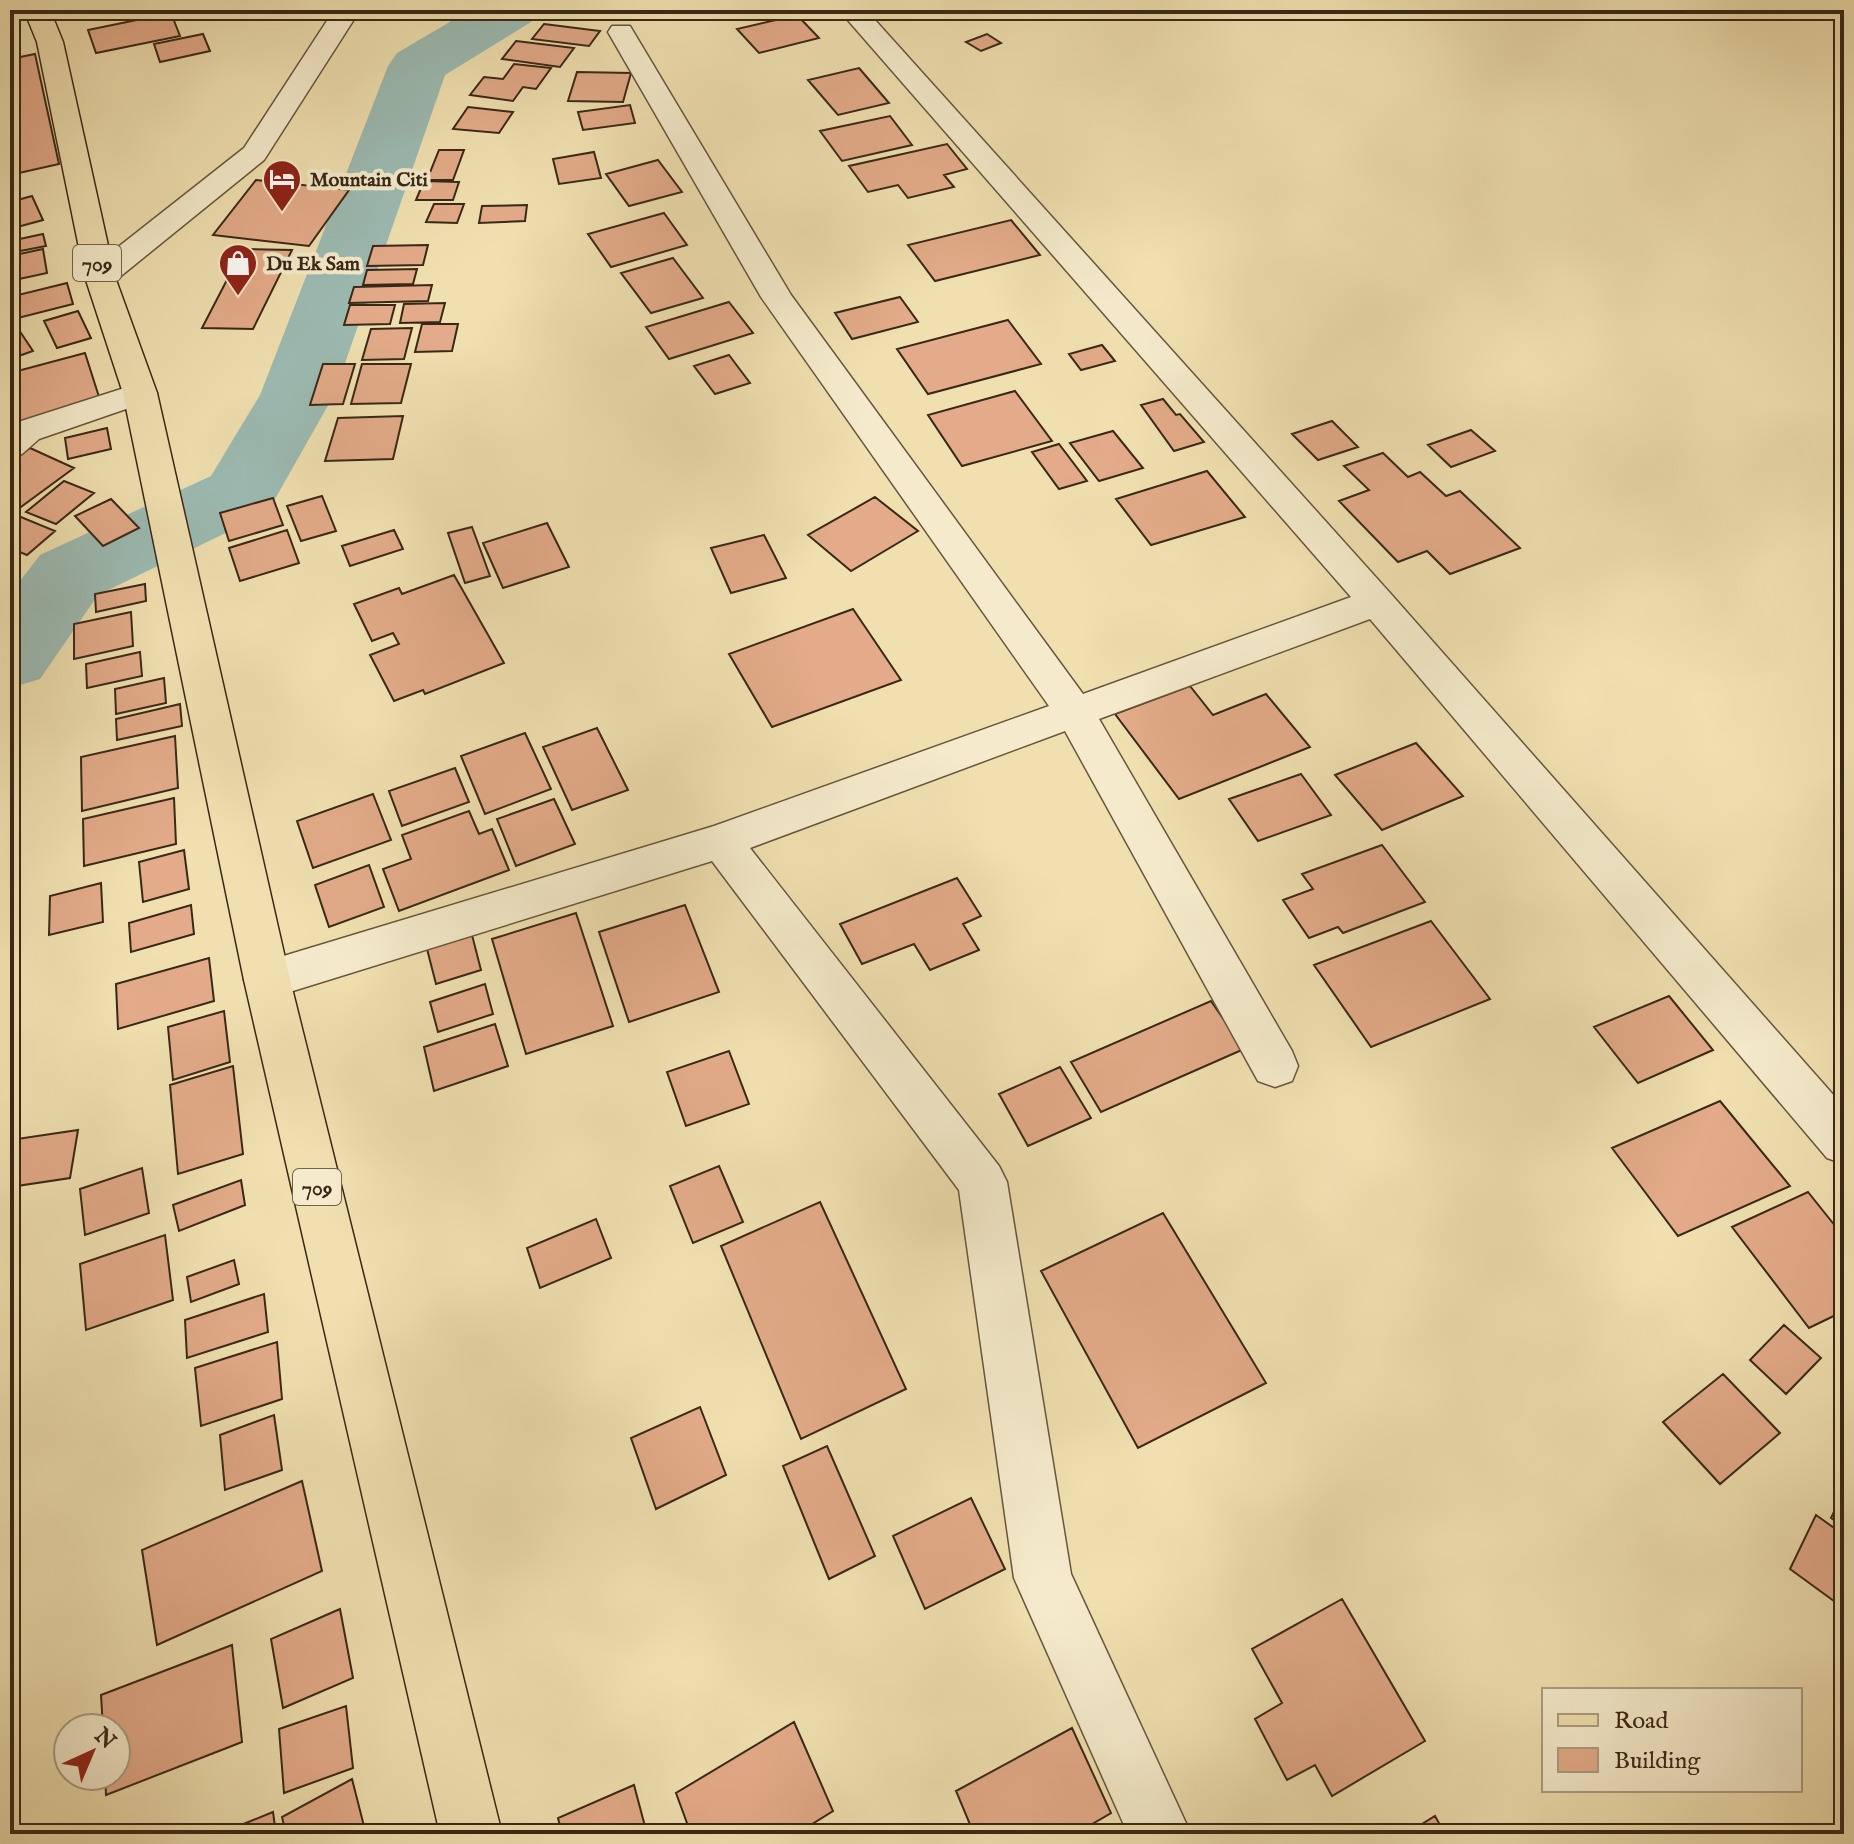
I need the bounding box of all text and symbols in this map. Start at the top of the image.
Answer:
hotel icon: Mountain Citi [261,158,303,213]
place label: Mountain Citi [310,168,429,193]
shop icon: Du Ek Sam [217,242,259,297]
road number: 709 [73,245,121,281]
place label: Du Ek Sam [266,252,361,277]
road number: 709 [293,1169,341,1205]
legend [1542,1688,1802,1792]
text: Road [1614,1706,1668,1737]
north arrow [52,1712,132,1792]
text: N [87,1722,121,1756]
text: Building [1614,1746,1701,1777]

